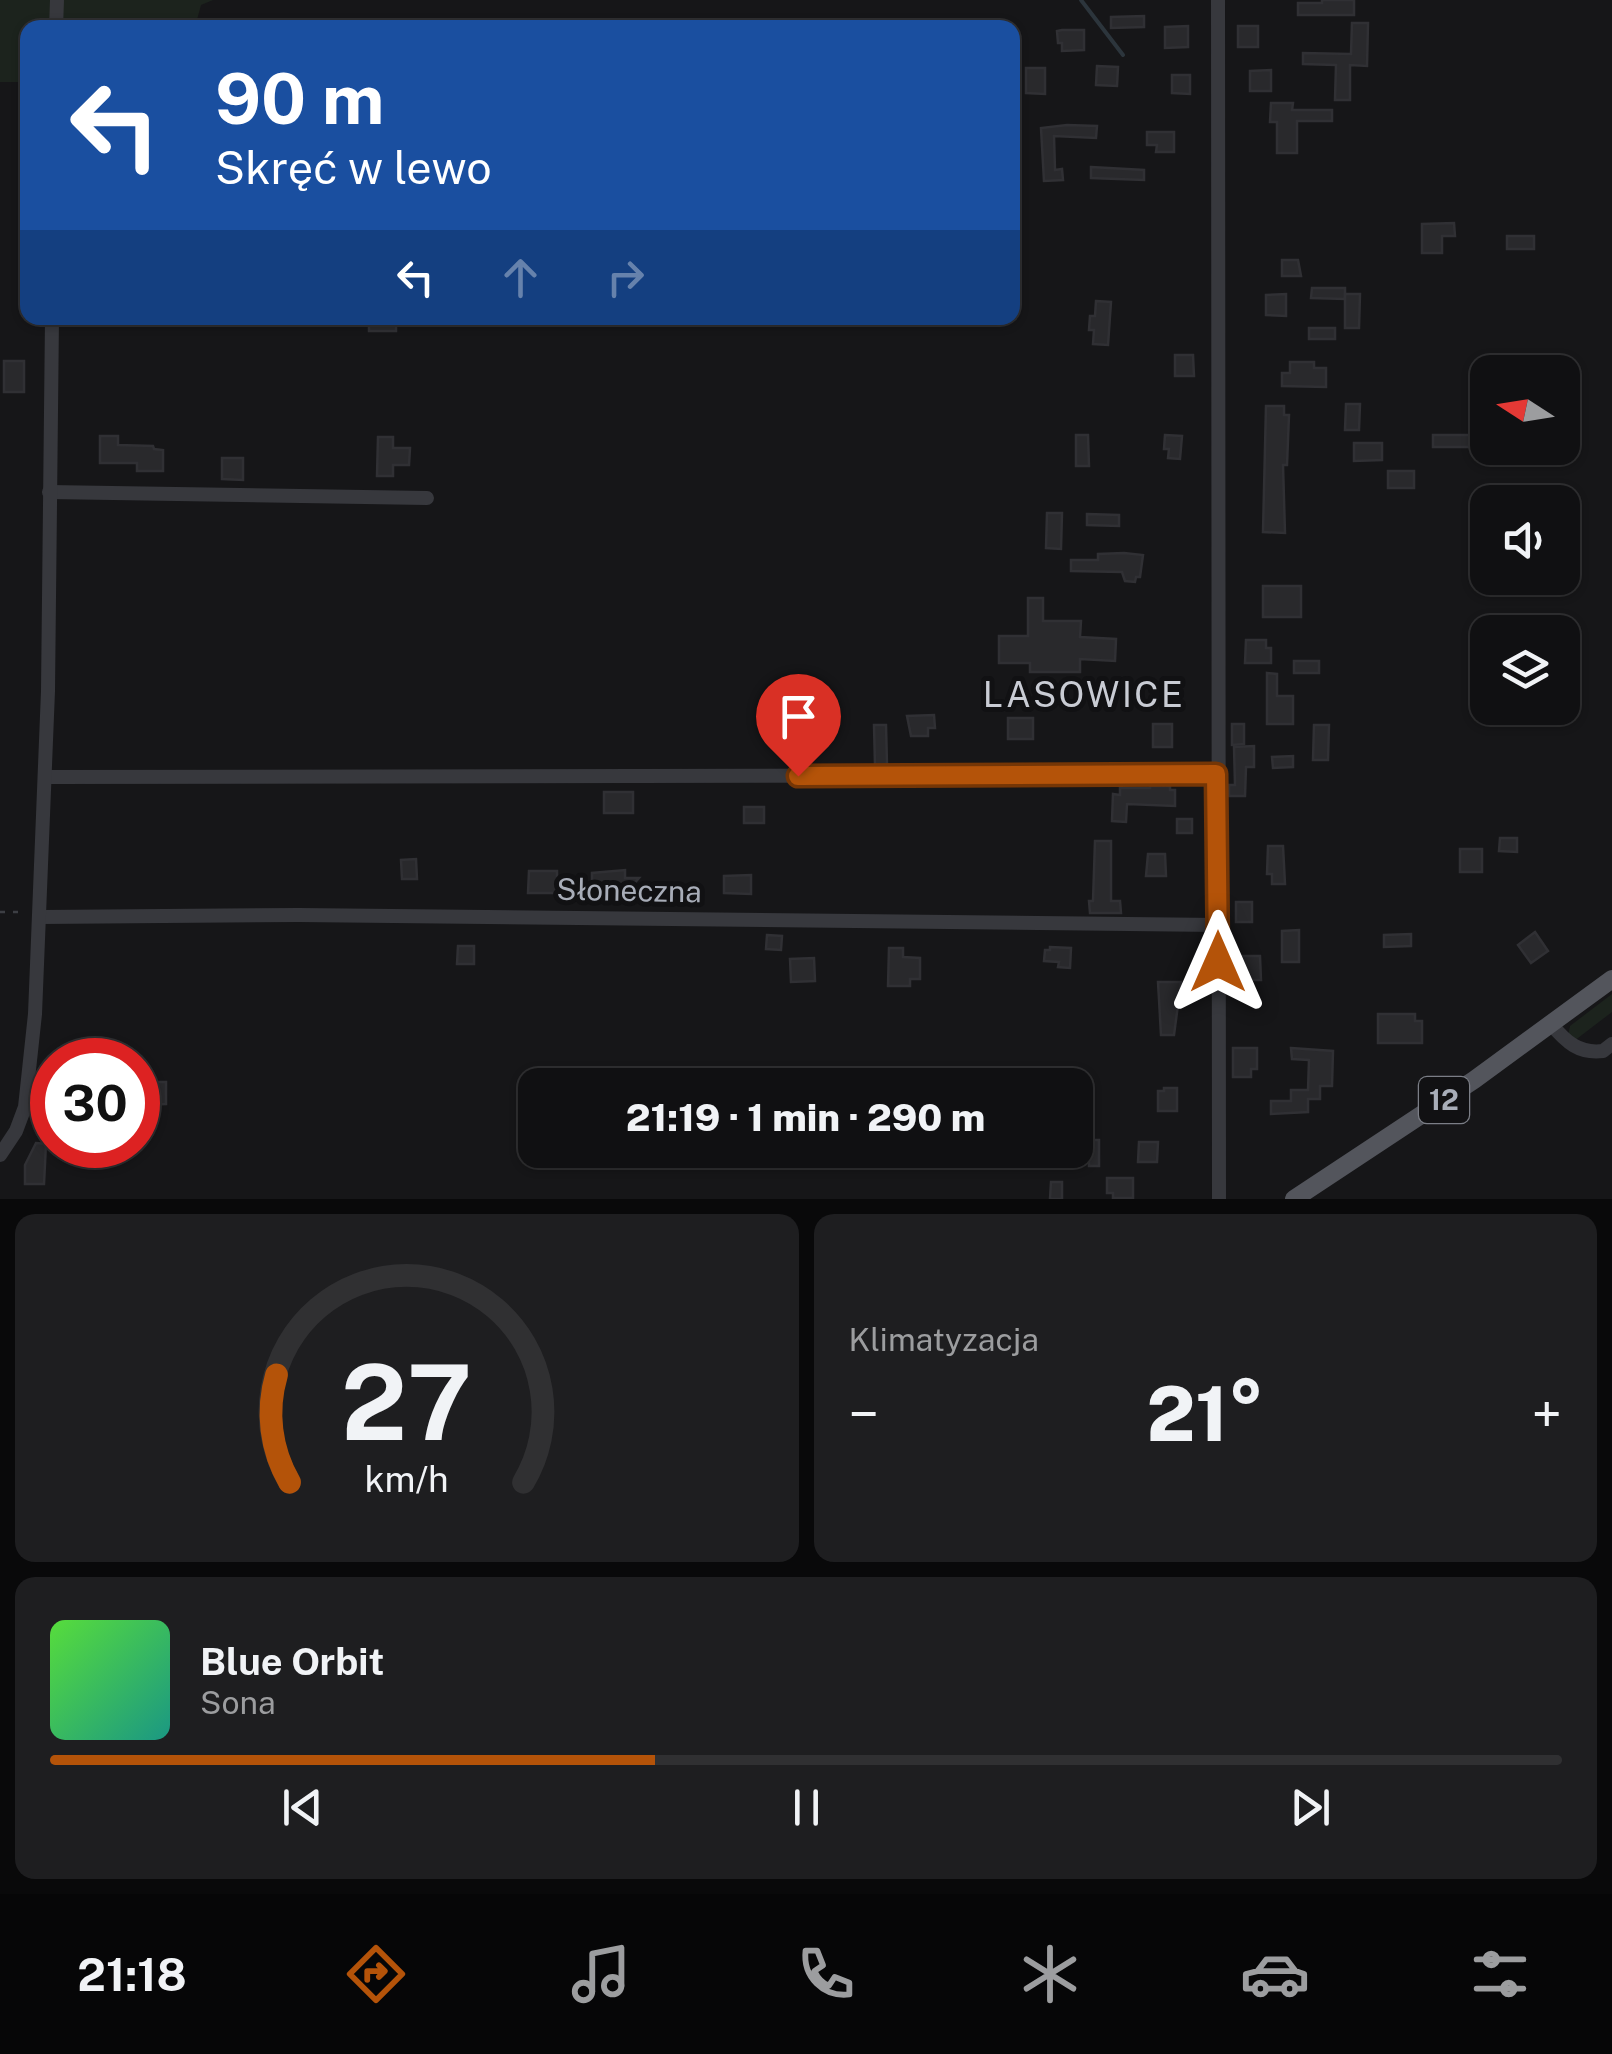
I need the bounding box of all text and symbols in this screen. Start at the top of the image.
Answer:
text: 90 m [215,57,385,140]
icon: left [50,60,180,190]
text: Skręć w lewo [215,141,492,194]
icon: left [388,250,443,305]
icon: ahead [493,250,548,305]
icon: right [598,250,653,305]
north arrow [1470,355,1580,465]
map controls [1470,355,1580,725]
button: sound [1470,485,1580,595]
button: layers [1470,615,1580,725]
pin [756,674,841,777]
district label: LASOWICE [983,674,1185,715]
icon: arrive [771,689,826,744]
street label: Słoneczna [556,871,702,909]
position arrow [1166,910,1270,1014]
speed limit sign: 30 [30,1038,160,1168]
road number: 12 [1419,1077,1469,1123]
text: 21:19 · 1 min · 290 m [626,1095,985,1140]
text: Klimatyzacja [849,1321,1039,1358]
text: 27 [341,1341,472,1463]
text: 21° [1146,1370,1264,1458]
text: − [849,1382,879,1446]
text: + [1532,1382,1562,1446]
text: km/h [365,1458,449,1500]
text: Blue Orbit [200,1639,384,1684]
text: Sona [200,1684,276,1721]
icon: previous [275,1780,330,1835]
icon: pause [779,1780,834,1835]
icon: next [1283,1780,1338,1835]
icon: directions [341,1939,411,2009]
icon: music [566,1939,636,2009]
icon: phone [791,1939,861,2009]
icon: climate [1015,1939,1085,2009]
icon: car [1240,1939,1310,2009]
icon: filters [1465,1939,1535,2009]
text: 21:18 [77,1948,187,2001]

